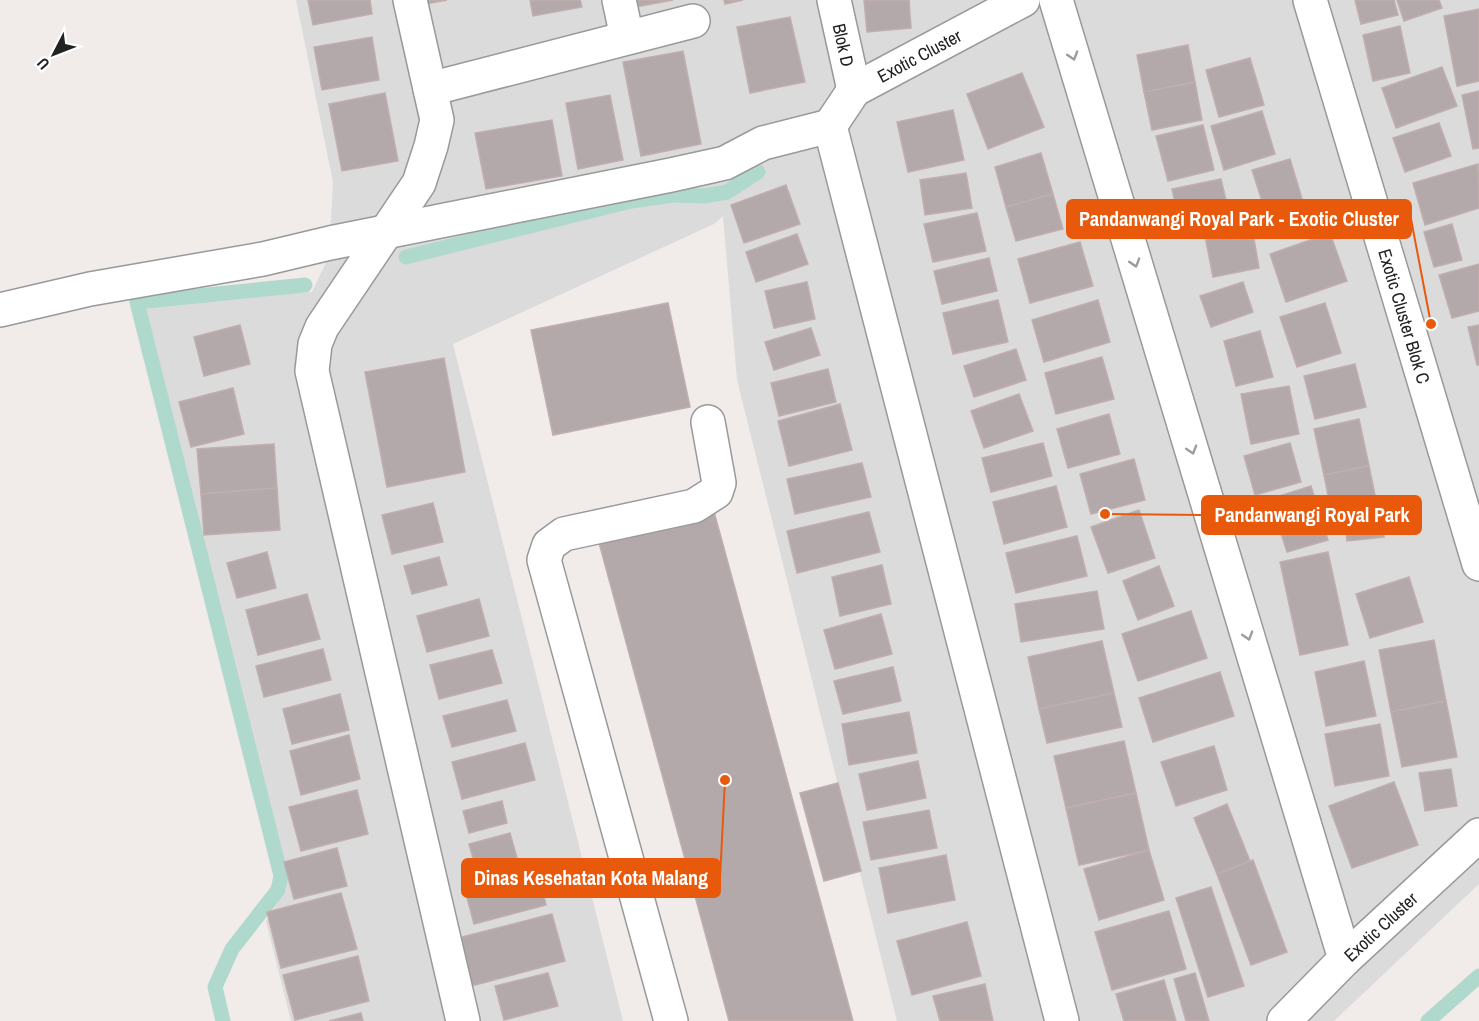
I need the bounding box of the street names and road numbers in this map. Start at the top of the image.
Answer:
street label: Blok D [827,21,861,69]
street label: Exotic Cluster [873,23,966,88]
street label: Exotic Cluster Blok C [1373,246,1437,387]
street label: Exotic Cluster [1338,886,1423,967]

